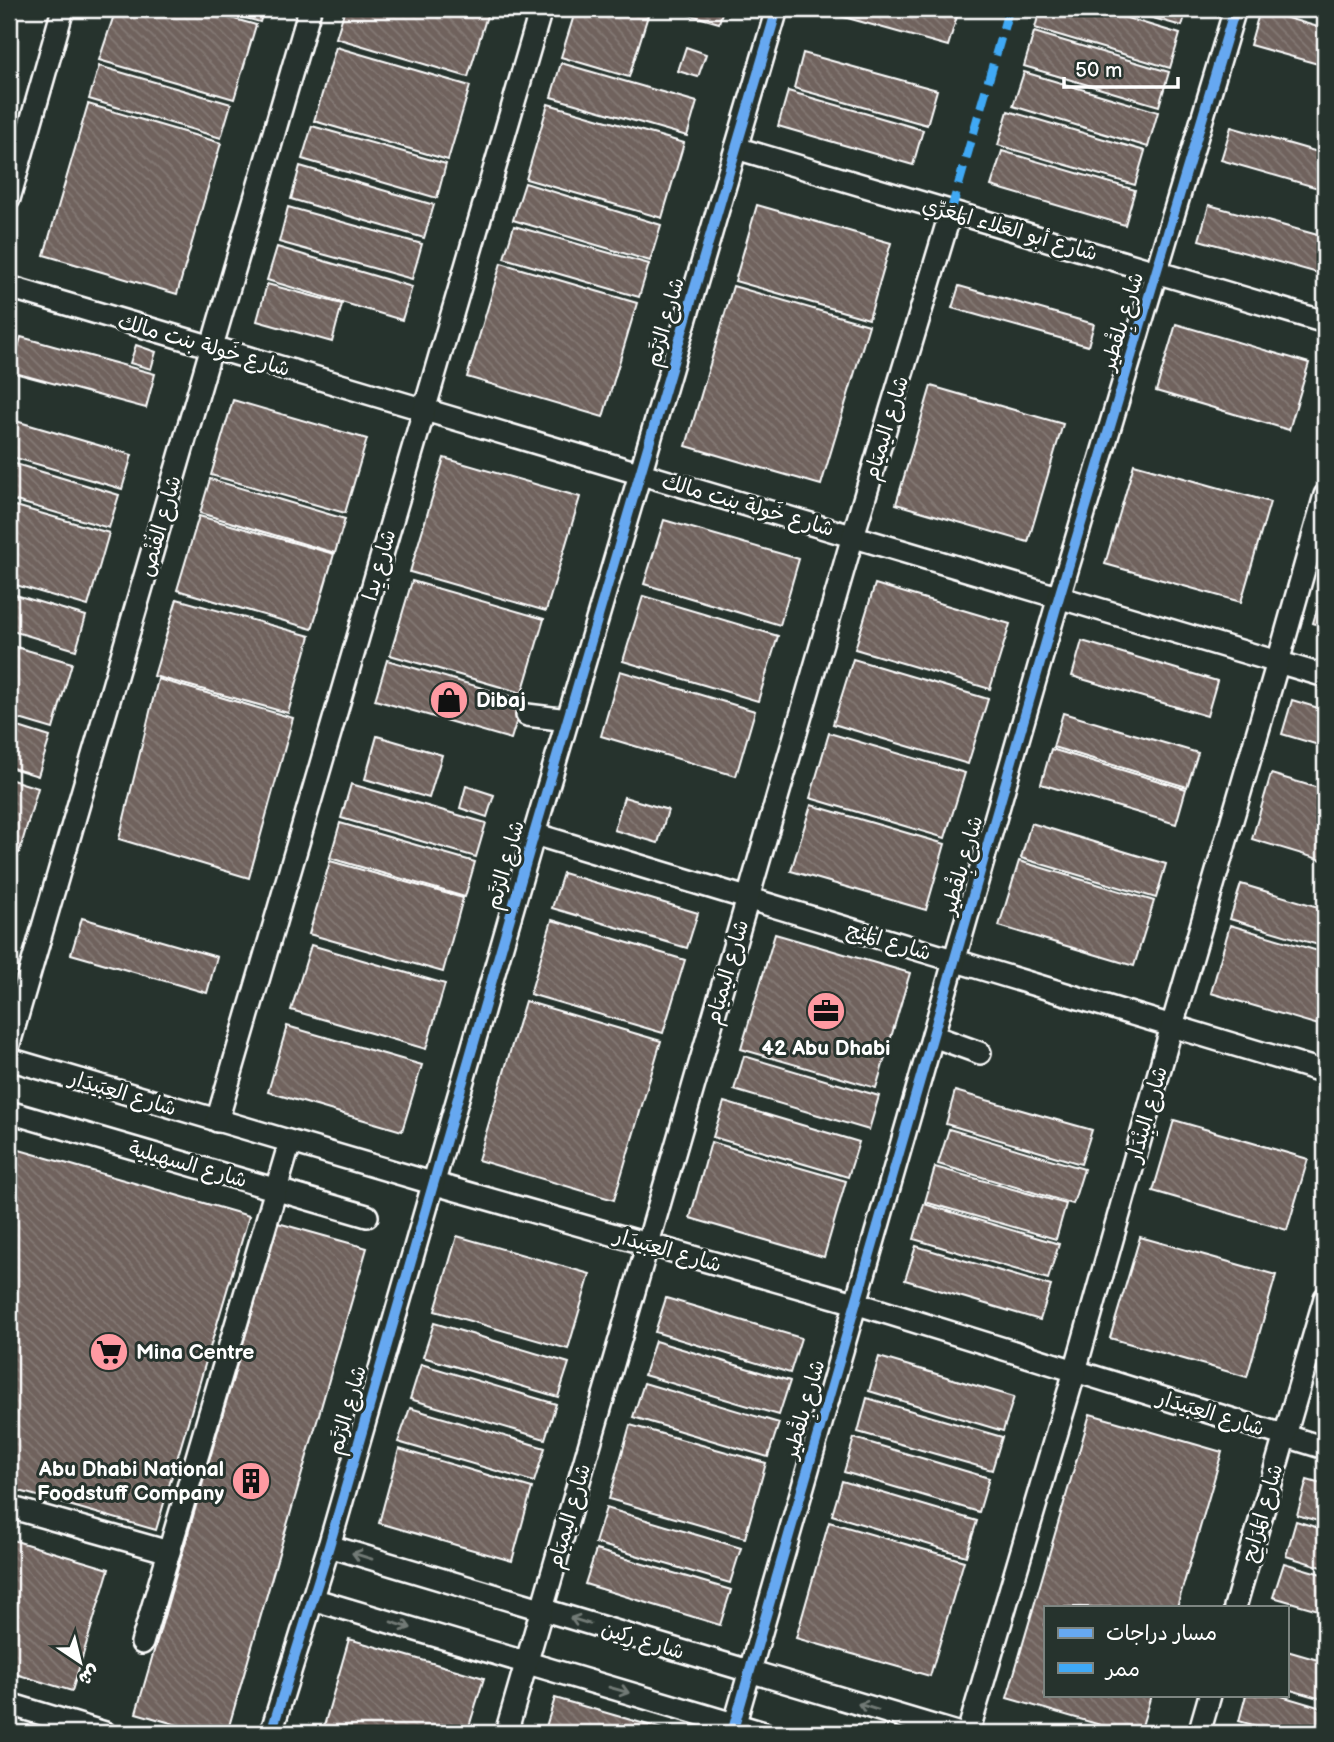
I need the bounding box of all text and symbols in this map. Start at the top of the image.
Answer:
scale bar [1064,46,1178,90]
text: 50 m [1075,58,1122,83]
street label: شارع أبو العَلاء المَعَرِّي [919,193,1100,268]
street label: شارع بِلقْطير [1093,268,1154,376]
street label: شارع الرُتَم [641,275,693,370]
street label: شارع خَولة بنت مالك [114,308,293,384]
street label: شارع اليميَام [859,373,917,484]
street label: شارع خَولة بنت مالك [658,468,837,544]
street label: شارع الفُنْص [132,472,189,580]
street label: شارع يِدا [357,527,405,605]
shop icon: Dibaj [428,679,470,721]
place label: Dibaj [476,688,526,713]
street label: شارع بِلقْطير [934,812,993,920]
street label: شارع الرُتَم [481,818,533,913]
street label: شارع اليميَام [701,917,757,1028]
street label: شارع المَيْج [843,917,934,968]
office icon: 42 Abu Dhabi [805,990,847,1032]
place label: 42 Abu Dhabi [762,1036,890,1061]
street label: شارع البِنْدَار [1121,1063,1177,1168]
street label: شارع العِبَيدَار [64,1065,179,1124]
street label: شارع السهيلية [125,1136,250,1195]
street label: شارع العِبَيدَار [609,1223,724,1280]
supermarket icon: Mina Centre [88,1331,130,1373]
place label: Mina Centre [136,1340,254,1365]
street label: شارع بِلقْطير [776,1356,835,1464]
street label: شارع الرُتَم [323,1363,375,1458]
street label: شارع العِبَيدَار [1152,1385,1267,1444]
place label: Abu Dhabi National Foodstuff Company [37,1457,224,1506]
building icon: Abu Dhabi National Foodstuff Company [230,1460,272,1502]
street label: شارع اليميَام [543,1461,599,1572]
street label: شارع المَرَايِح [1237,1461,1292,1566]
one-way arrow [351,1548,373,1561]
legend [1044,1606,1288,1696]
one-way arrow [569,1613,591,1626]
street label: شارع رِكِين [597,1616,687,1668]
one-way arrow [390,1620,412,1633]
text: مسار دراجات [1106,1621,1217,1646]
north arrow [46,1626,116,1696]
text: ممر [1104,1657,1140,1682]
text: ش [74,1659,104,1690]
one-way arrow [608,1685,630,1698]
one-way arrow [857,1699,879,1712]

